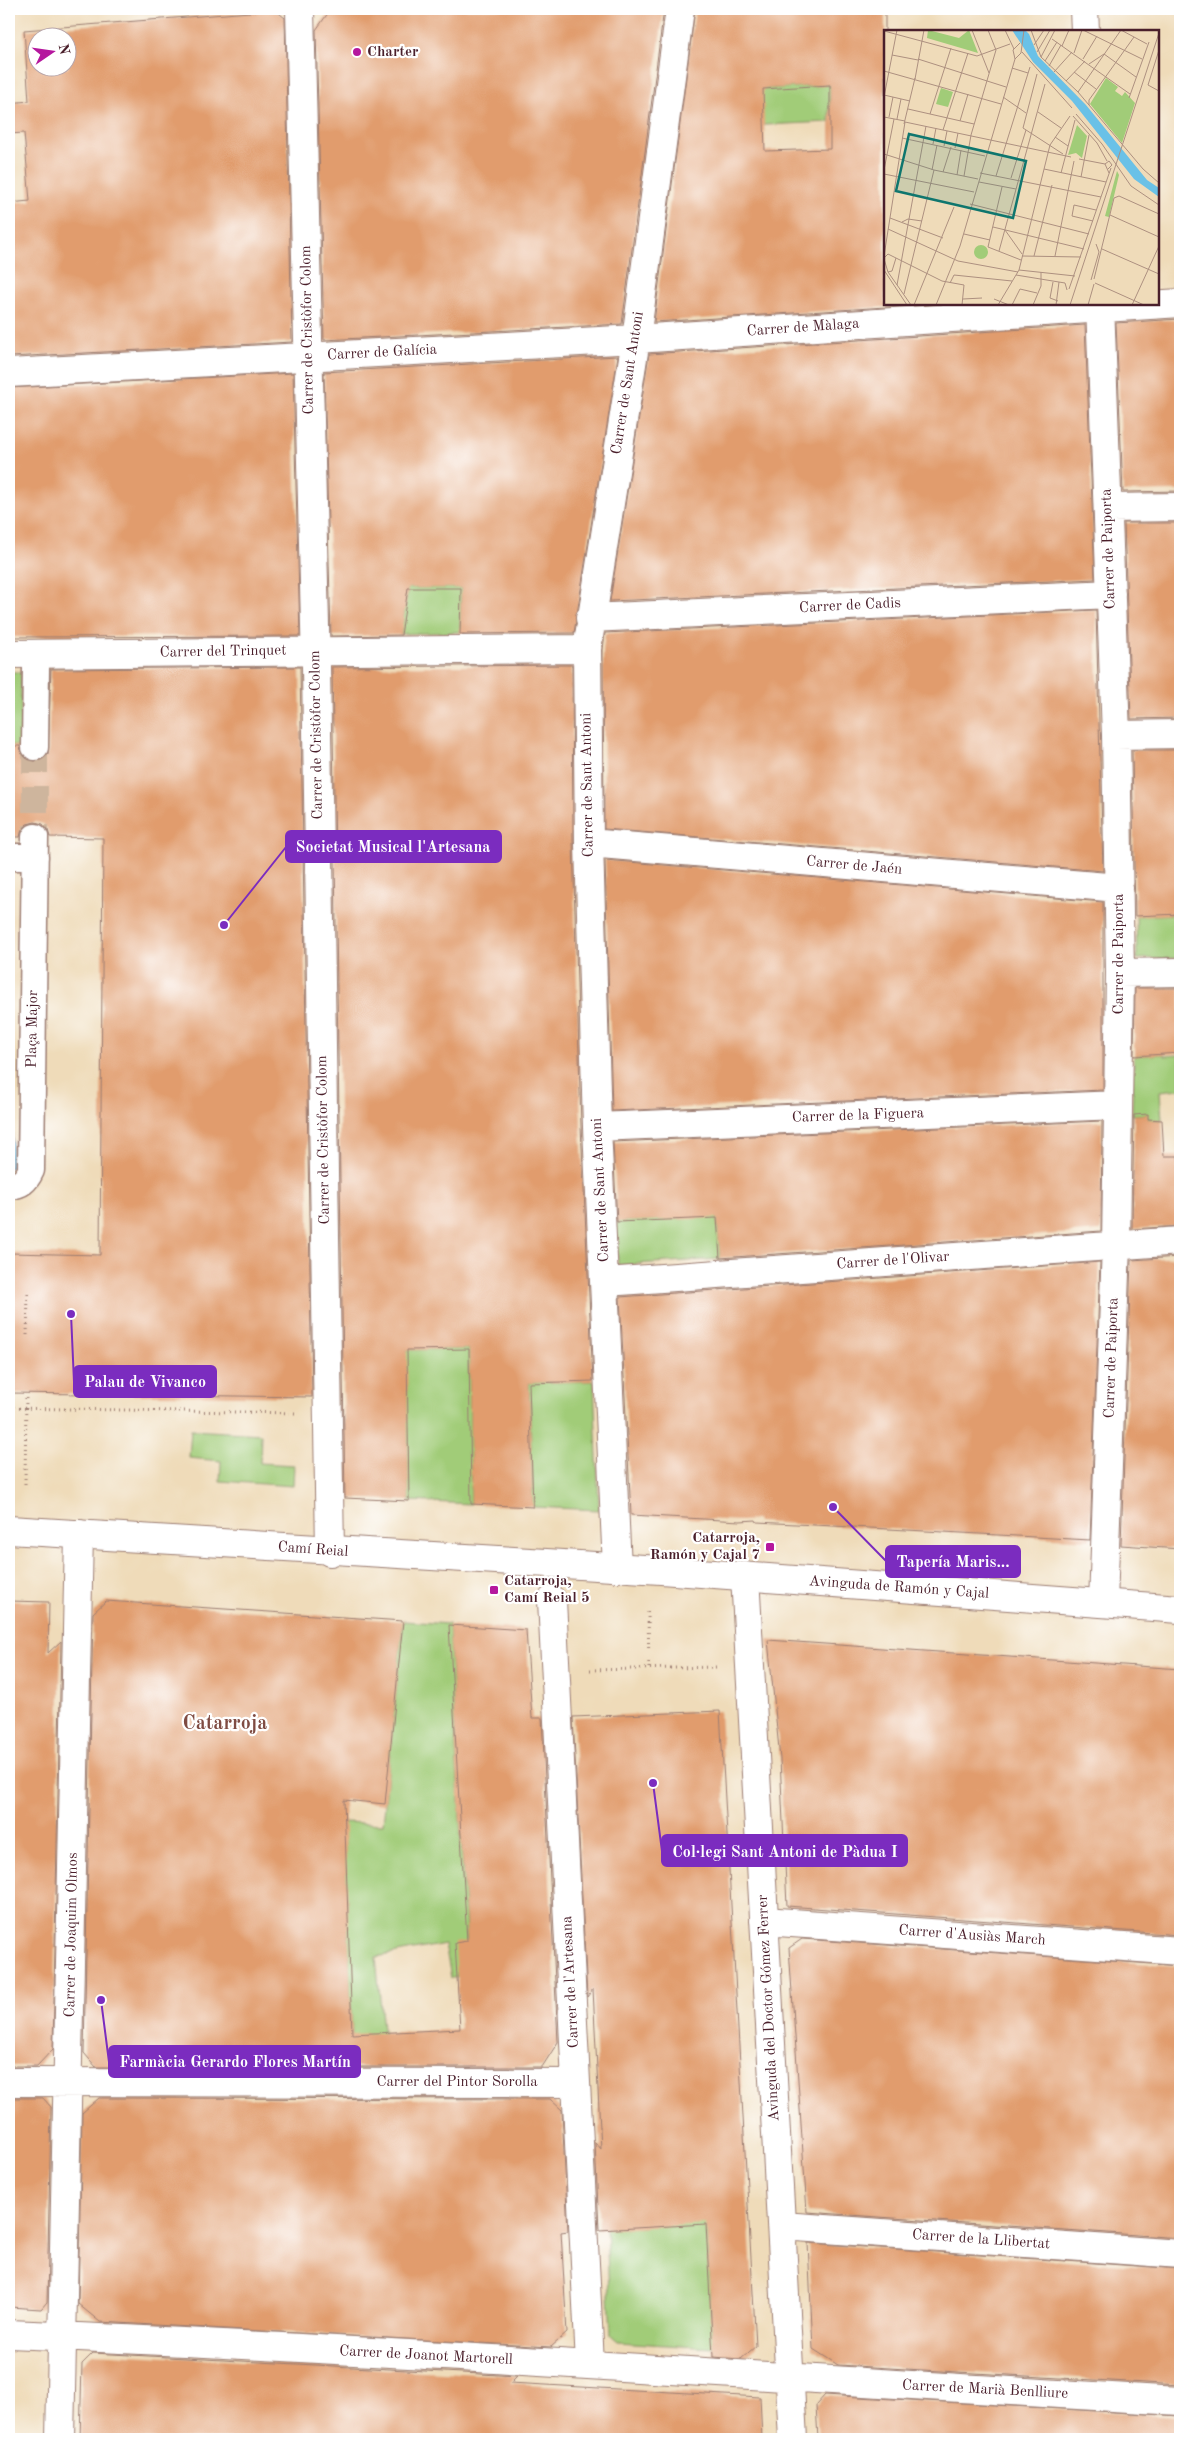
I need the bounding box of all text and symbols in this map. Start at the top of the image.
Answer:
north arrow [28,28,78,78]
inset map [884,30,1159,305]
text: N [56,43,72,56]
place label: Charter [367,45,419,60]
marker: Charter [351,46,363,58]
street label: Carrer de Cristòfor Colom [299,245,317,415]
street label: Carrer de Sant Antoni [609,310,647,456]
street label: Carrer de Màlaga [746,317,860,339]
street label: Carrer de Galícia [327,343,438,363]
street label: Carrer de Paiporta [1099,488,1119,610]
street label: Carrer de Cadis [799,596,901,616]
street label: Carrer del Trinquet [160,643,286,661]
street label: Carrer de Cristòfor Colom [308,650,326,820]
street label: Carrer de Sant Antoni [579,713,597,857]
callout: Societat Musical l'Artesana [286,831,501,862]
text: Societat Musical l'Artesana [296,840,490,856]
street label: Carrer de Jaén [805,854,903,878]
street label: Carrer de Paiporta [1112,893,1127,1014]
street label: Plaça Major [25,990,41,1068]
street label: Carrer de Cristòfor Colom [315,1055,333,1225]
street label: Carrer de la Figuera [792,1106,925,1126]
street label: Carrer de Sant Antoni [590,1117,612,1263]
street label: Carrer de l'Olivar [836,1250,950,1272]
street label: Carrer de Paiporta [1102,1297,1122,1419]
callout: Palau de Vivanco [74,1366,216,1397]
text: Palau de Vivanco [84,1375,206,1391]
place label: Catarroja, Ramón y Cajal 7 [650,1531,760,1563]
street label: Camí Reial [277,1540,349,1560]
marker: Catarroja, Ramón y Cajal 7 [764,1541,776,1553]
callout: Tapería Maris... [886,1546,1020,1577]
text: Tapería Maris... [896,1555,1010,1571]
place label: Catarroja, Camí Reial 5 [504,1574,590,1606]
street label: Avinguda de Ramón y Cajal [808,1574,990,1602]
marker: Catarroja, Camí Reial 5 [488,1584,500,1596]
district label: Catarroja [183,1714,267,1734]
callout: Col·legi Sant Antoni de Pàdua I [662,1835,907,1866]
text: Col·legi Sant Antoni de Pàdua I [672,1845,898,1861]
street label: Carrer de Joaquim Olmos [63,1852,81,2018]
street label: Avinguda del Doctor Gómez Ferrer [756,1894,782,2122]
street label: Carrer de l'Artesana [560,1915,582,2049]
street label: Carrer d'Ausiàs March [898,1923,1046,1949]
callout: Farmàcia Gerardo Flores Martín [109,2046,360,2077]
text: Farmàcia Gerardo Flores Martín [119,2055,351,2071]
street label: Carrer del Pintor Sorolla [376,2075,538,2090]
street label: Carrer de la Llibertat [911,2228,1051,2252]
street label: Carrer de Joanot Martorell [339,2344,513,2368]
street label: Carrer de Marià Benlliure [902,2378,1069,2402]

